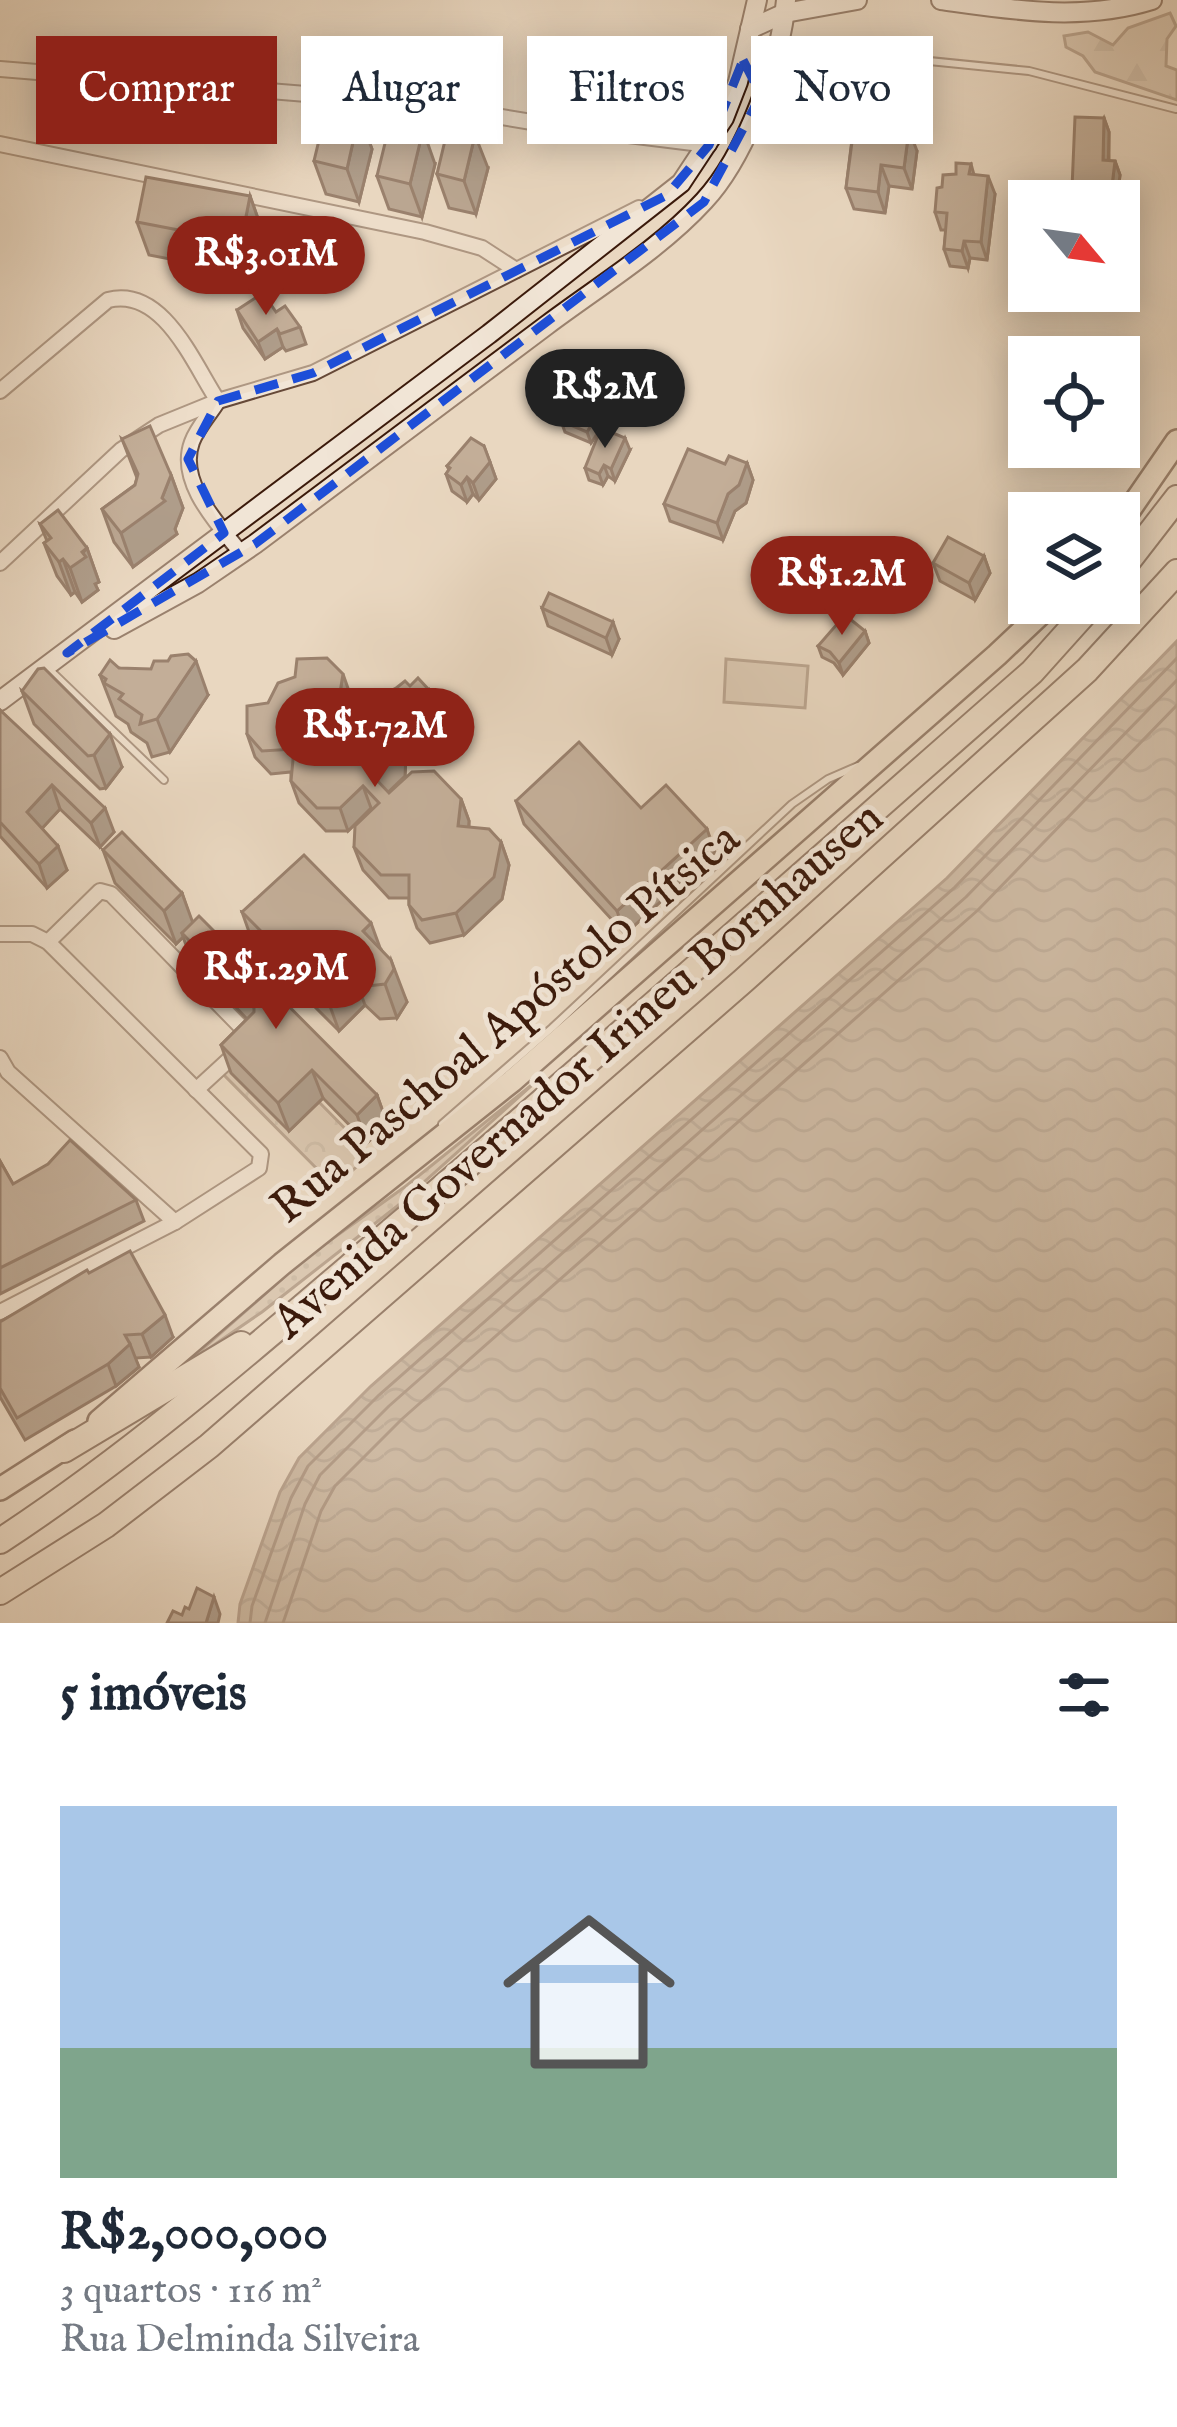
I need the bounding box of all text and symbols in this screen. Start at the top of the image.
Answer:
chip: Comprar [36,36,277,144]
chip: Alugar [301,36,503,144]
chip: Filtros [527,36,727,144]
chip: Novo [751,36,933,144]
north arrow [1008,180,1140,312]
map controls [1008,180,1140,624]
pin: R$3.01M [155,216,377,318]
text: R$3.01M [194,230,338,279]
button: locate [1008,336,1140,468]
pin: R$2M [534,349,676,451]
text: R$2M [552,363,658,412]
button: layers [1008,492,1140,624]
pin: R$1.2M [744,536,940,638]
text: R$1.2M [778,550,906,599]
pin: R$1.72M [264,688,486,790]
text: R$1.72M [302,702,448,751]
street label: Avenida Governador Irineu Bornhausen [260,789,896,1353]
street label: Rua Paschoal Apóstolo Pítsica [260,810,754,1238]
pin: R$1.29M [165,930,387,1032]
text: R$1.29M [203,944,349,993]
icon: filters [1051,1662,1117,1728]
text: 5 imóveis [60,1663,247,1728]
icon: home [481,1884,697,2100]
text: R$2,000,000 [60,2202,328,2267]
text: 3 quartos · 116 m² [60,2267,322,2316]
text: Rua Delminda Silveira [60,2316,420,2365]

